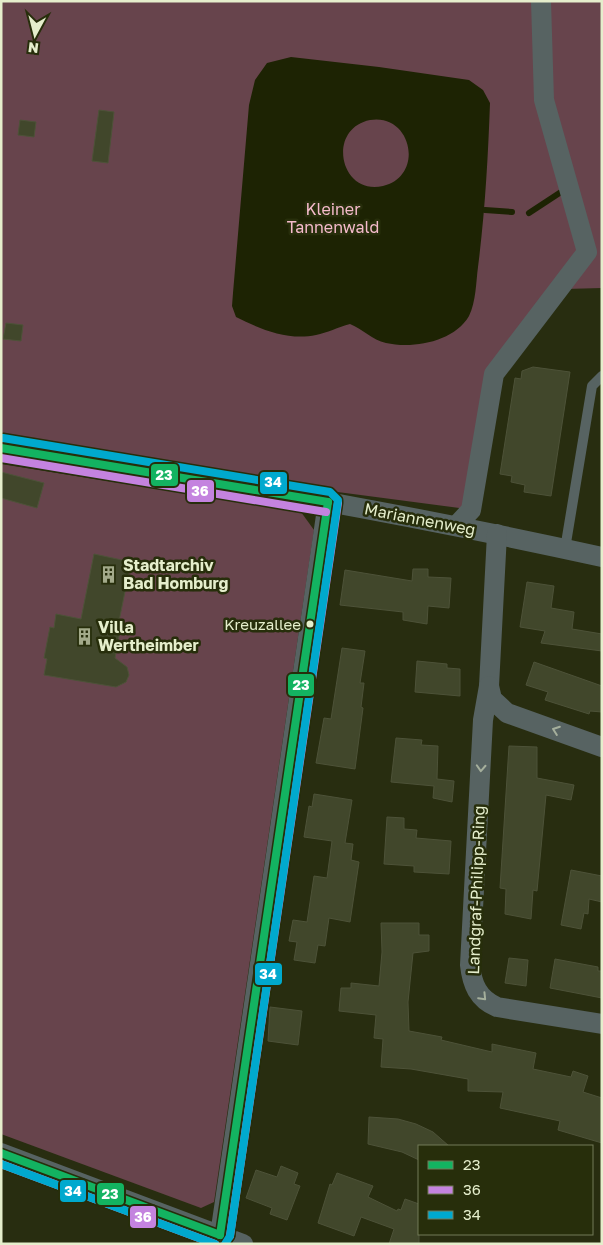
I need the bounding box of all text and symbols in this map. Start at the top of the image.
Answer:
north arrow [10,10,60,60]
text: N [27,39,40,57]
park label: Kleiner Tannenwald [287,199,379,237]
line badge: 23 [150,463,179,487]
text: 23 [155,466,173,483]
line badge: 34 [259,471,288,495]
text: 34 [264,473,282,490]
line badge: 36 [186,479,215,503]
text: 36 [191,482,209,499]
street label: Mariannenweg [363,498,477,540]
place label: Stadtarchiv Bad Homburg [123,555,229,593]
building icon: Stadtarchiv Bad Homburg [99,564,119,584]
place label: Kreuzallee [224,615,301,633]
place label: Villa Wertheimber [98,617,199,655]
marker: Kreuzallee [305,619,315,629]
building icon: Villa Wertheimber [74,626,94,646]
line badge: 23 [287,673,315,697]
text: 23 [292,676,310,693]
one-way arrow [552,726,561,736]
one-way arrow [475,765,486,773]
street label: Landgraf-Philipp-Ring [463,805,489,975]
line badge: 34 [254,962,283,986]
text: 34 [259,965,277,982]
one-way arrow [477,991,486,1000]
legend [418,1145,593,1235]
text: 23 [463,1155,480,1173]
line badge: 34 [59,1179,87,1203]
text: 36 [463,1180,481,1198]
text: 34 [64,1182,82,1199]
line badge: 23 [96,1182,125,1206]
text: 23 [101,1185,119,1202]
line badge: 36 [129,1205,157,1229]
text: 34 [463,1205,481,1223]
text: 36 [134,1208,152,1225]

